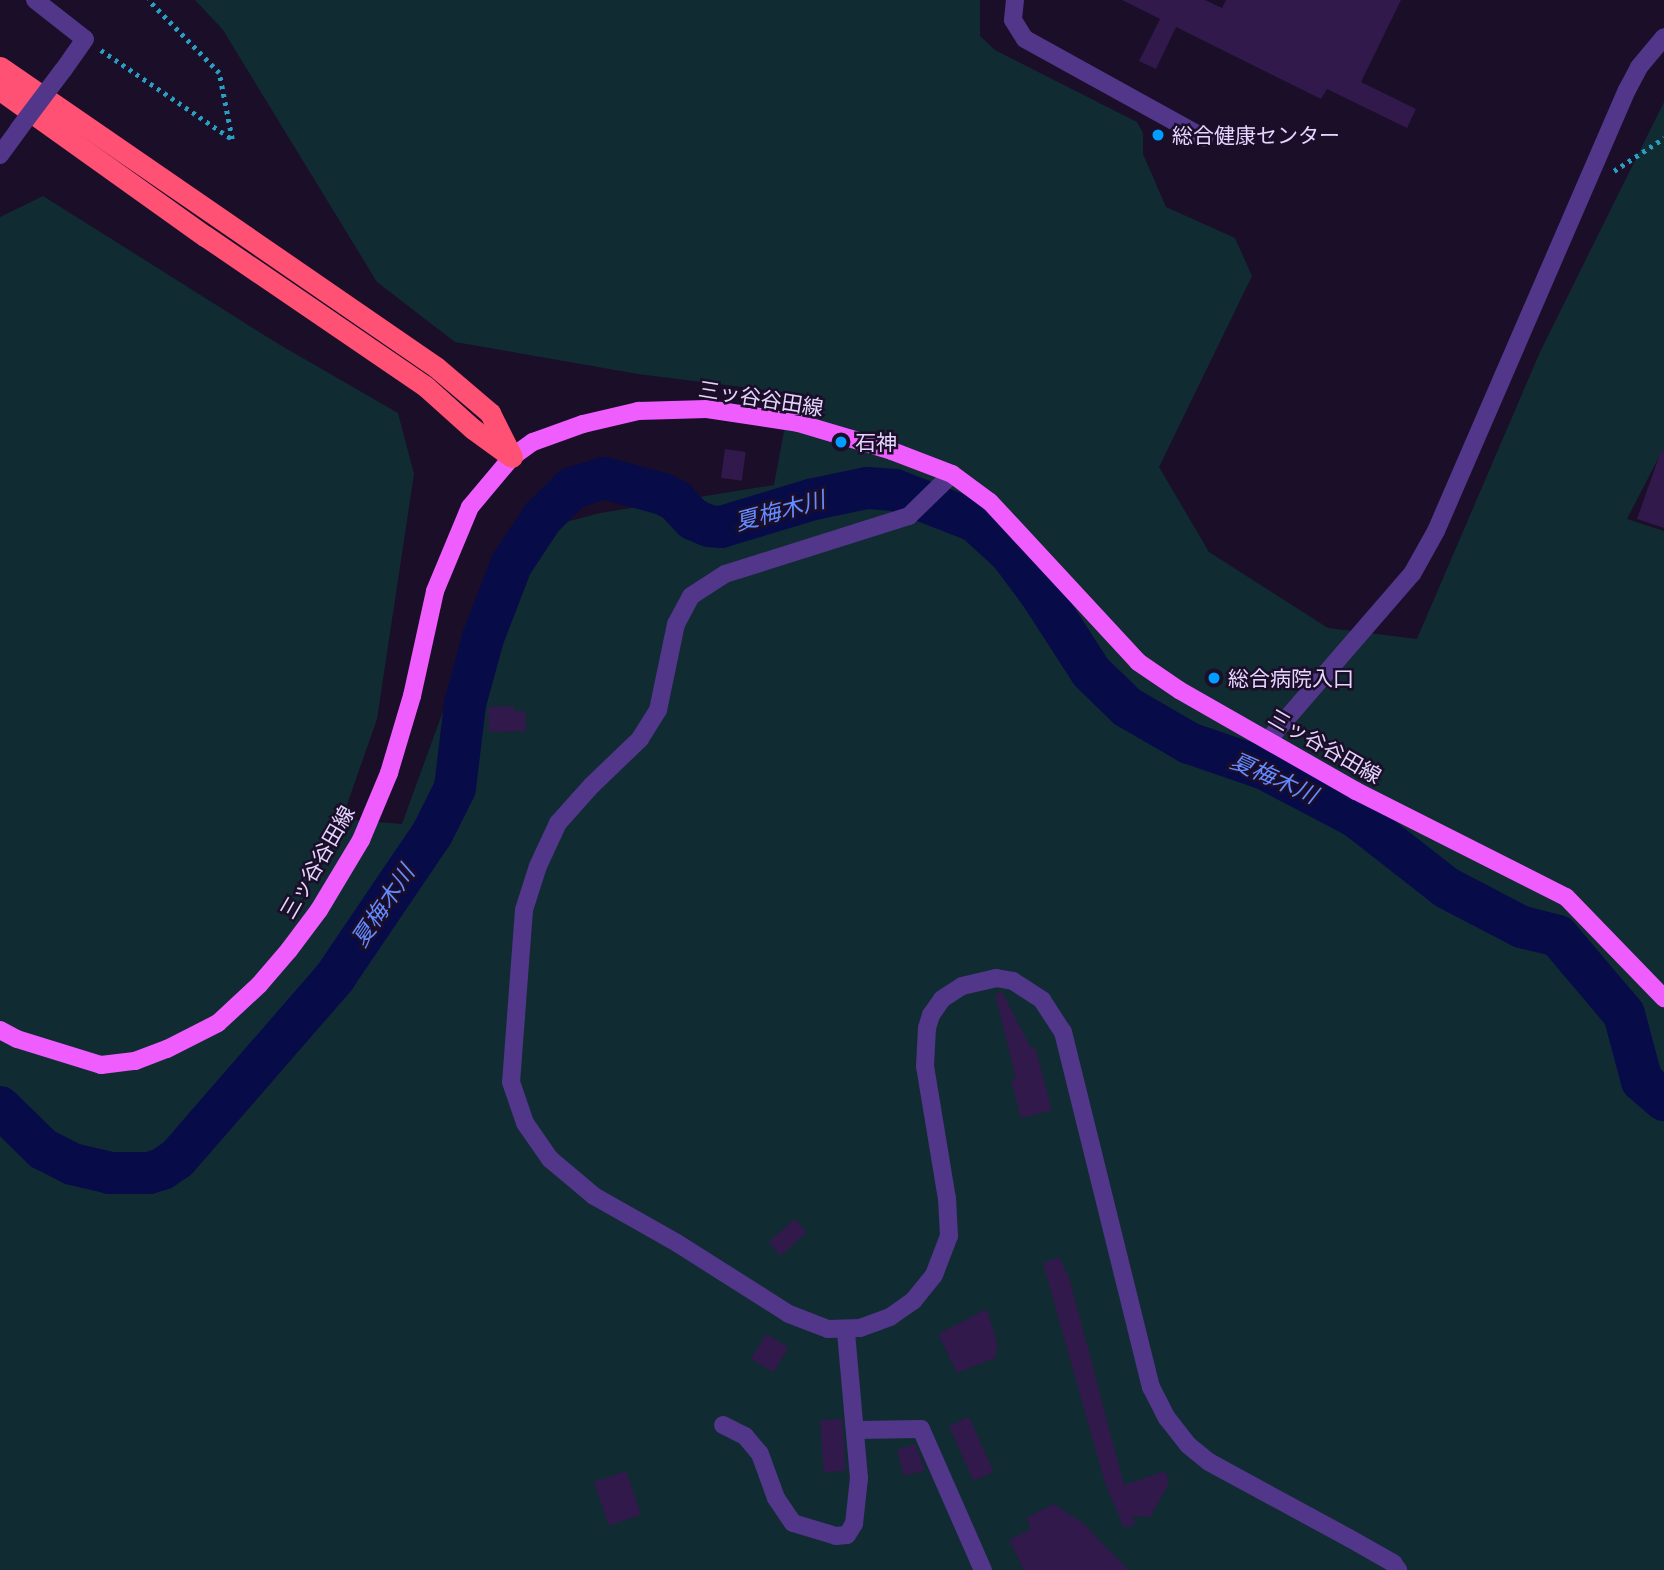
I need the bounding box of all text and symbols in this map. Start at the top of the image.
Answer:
place label: 総合健康センター [1172,122,1340,148]
marker: 総合健康センター [1150,127,1166,143]
street label: 三ッ谷谷田線 [697,376,825,420]
place label: 石神 [855,429,897,455]
marker: 石神 [833,434,849,450]
water label: 夏梅木川 [732,486,828,536]
place label: 総合病院入口 [1228,665,1354,691]
marker: 総合病院入口 [1206,670,1222,686]
street label: 三ッ谷谷田線 [1264,704,1386,788]
water label: 夏梅木川 [1226,747,1322,809]
street label: 三ッ谷谷田線 [275,801,359,923]
water label: 夏梅木川 [346,860,420,952]

